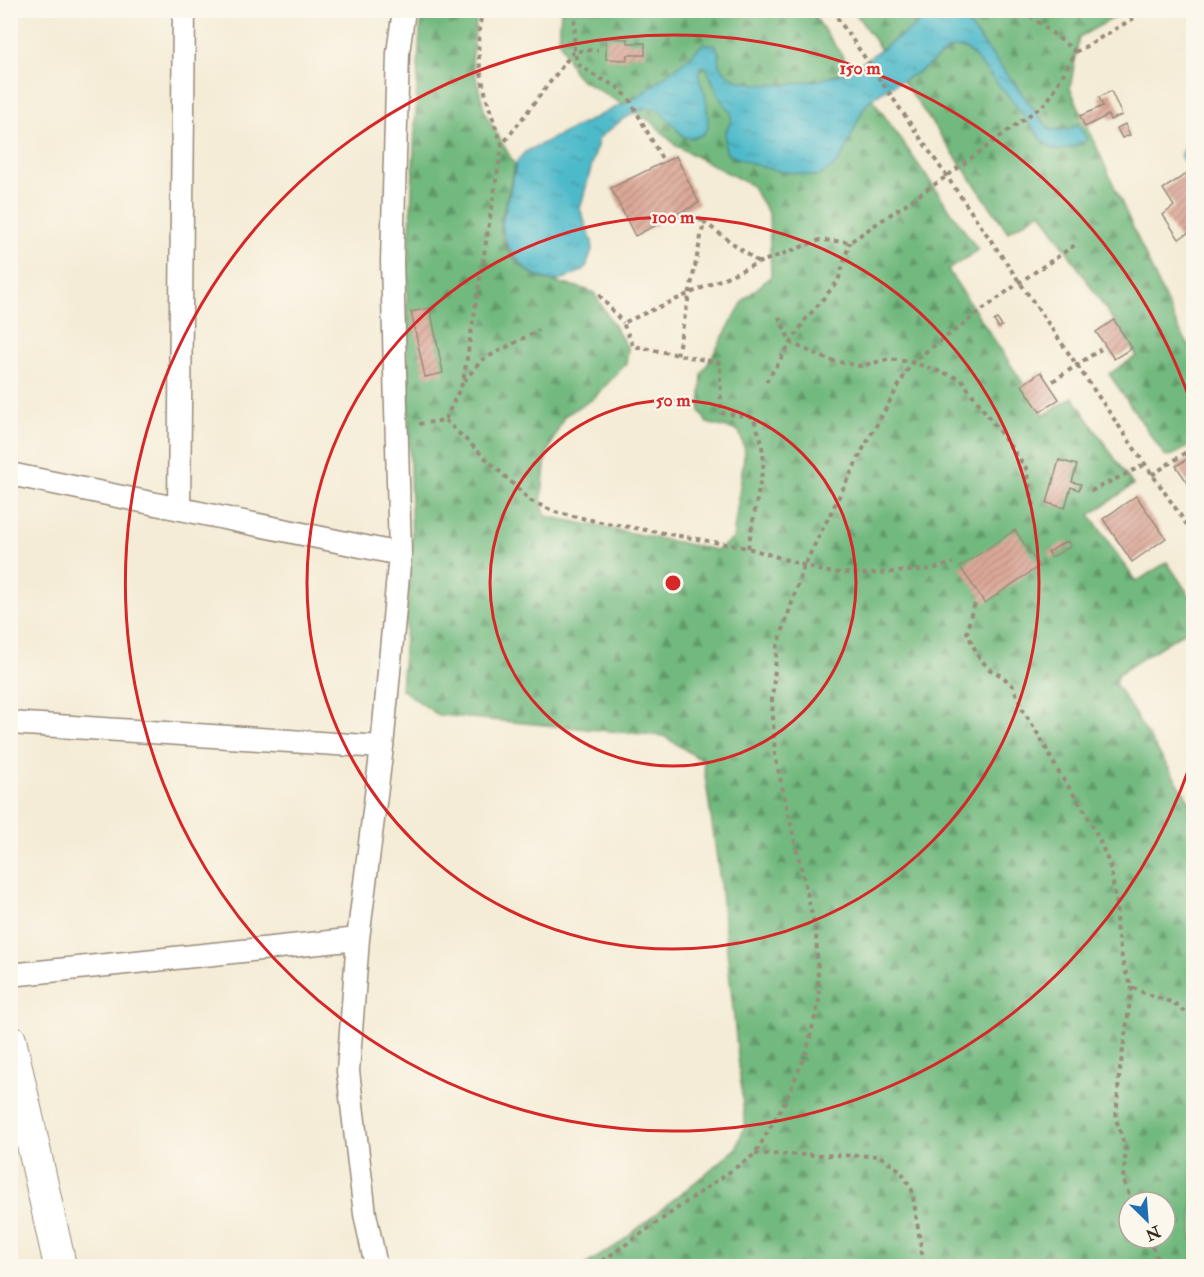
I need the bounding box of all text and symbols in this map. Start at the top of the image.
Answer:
text: 150 m [839,57,882,80]
text: 100 m [652,206,695,229]
text: 50 m [656,389,691,412]
centre of rings [663,573,683,593]
north arrow [1117,1190,1177,1250]
text: N [1142,1220,1165,1245]

